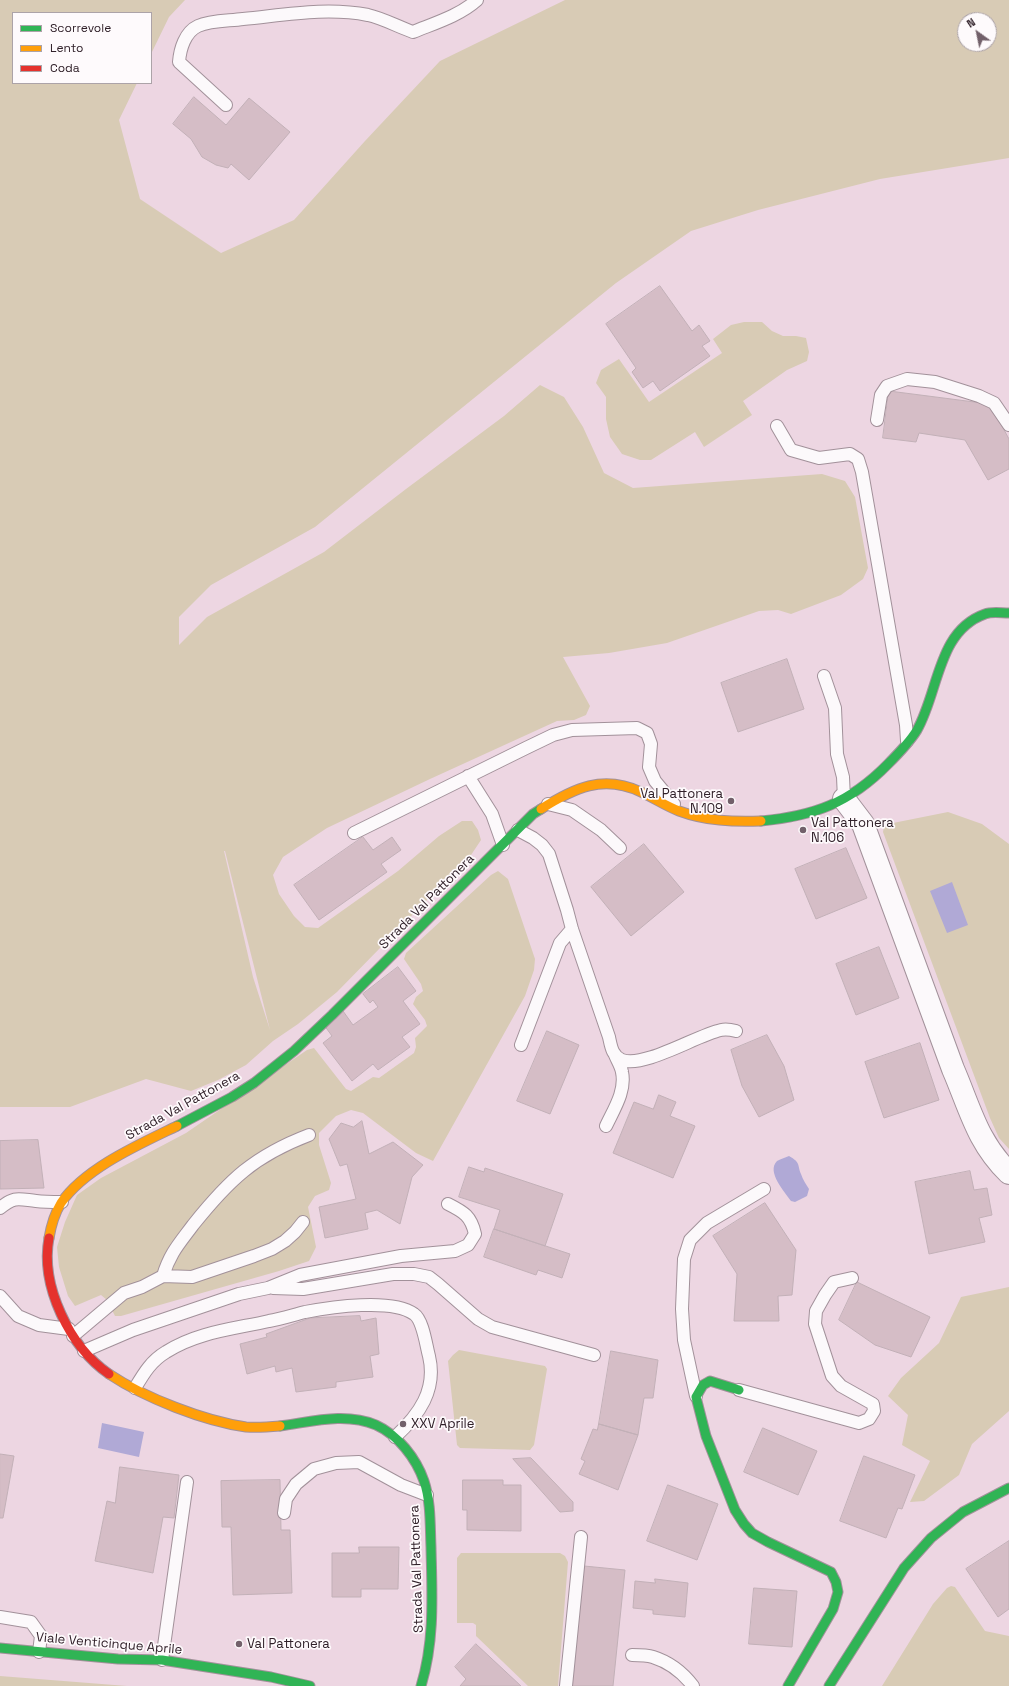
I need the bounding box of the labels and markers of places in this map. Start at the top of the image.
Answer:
place label: Val Pattonera N.109 [640,786,723,817]
marker: Val Pattonera N.109 [726,796,736,806]
place label: Val Pattonera N.106 [811,815,894,846]
marker: Val Pattonera N.106 [798,825,808,835]
place label: XXV Aprile [411,1416,475,1432]
marker: XXV Aprile [398,1419,408,1429]
place label: Val Pattonera [247,1636,330,1652]
marker: Val Pattonera [234,1639,244,1649]

